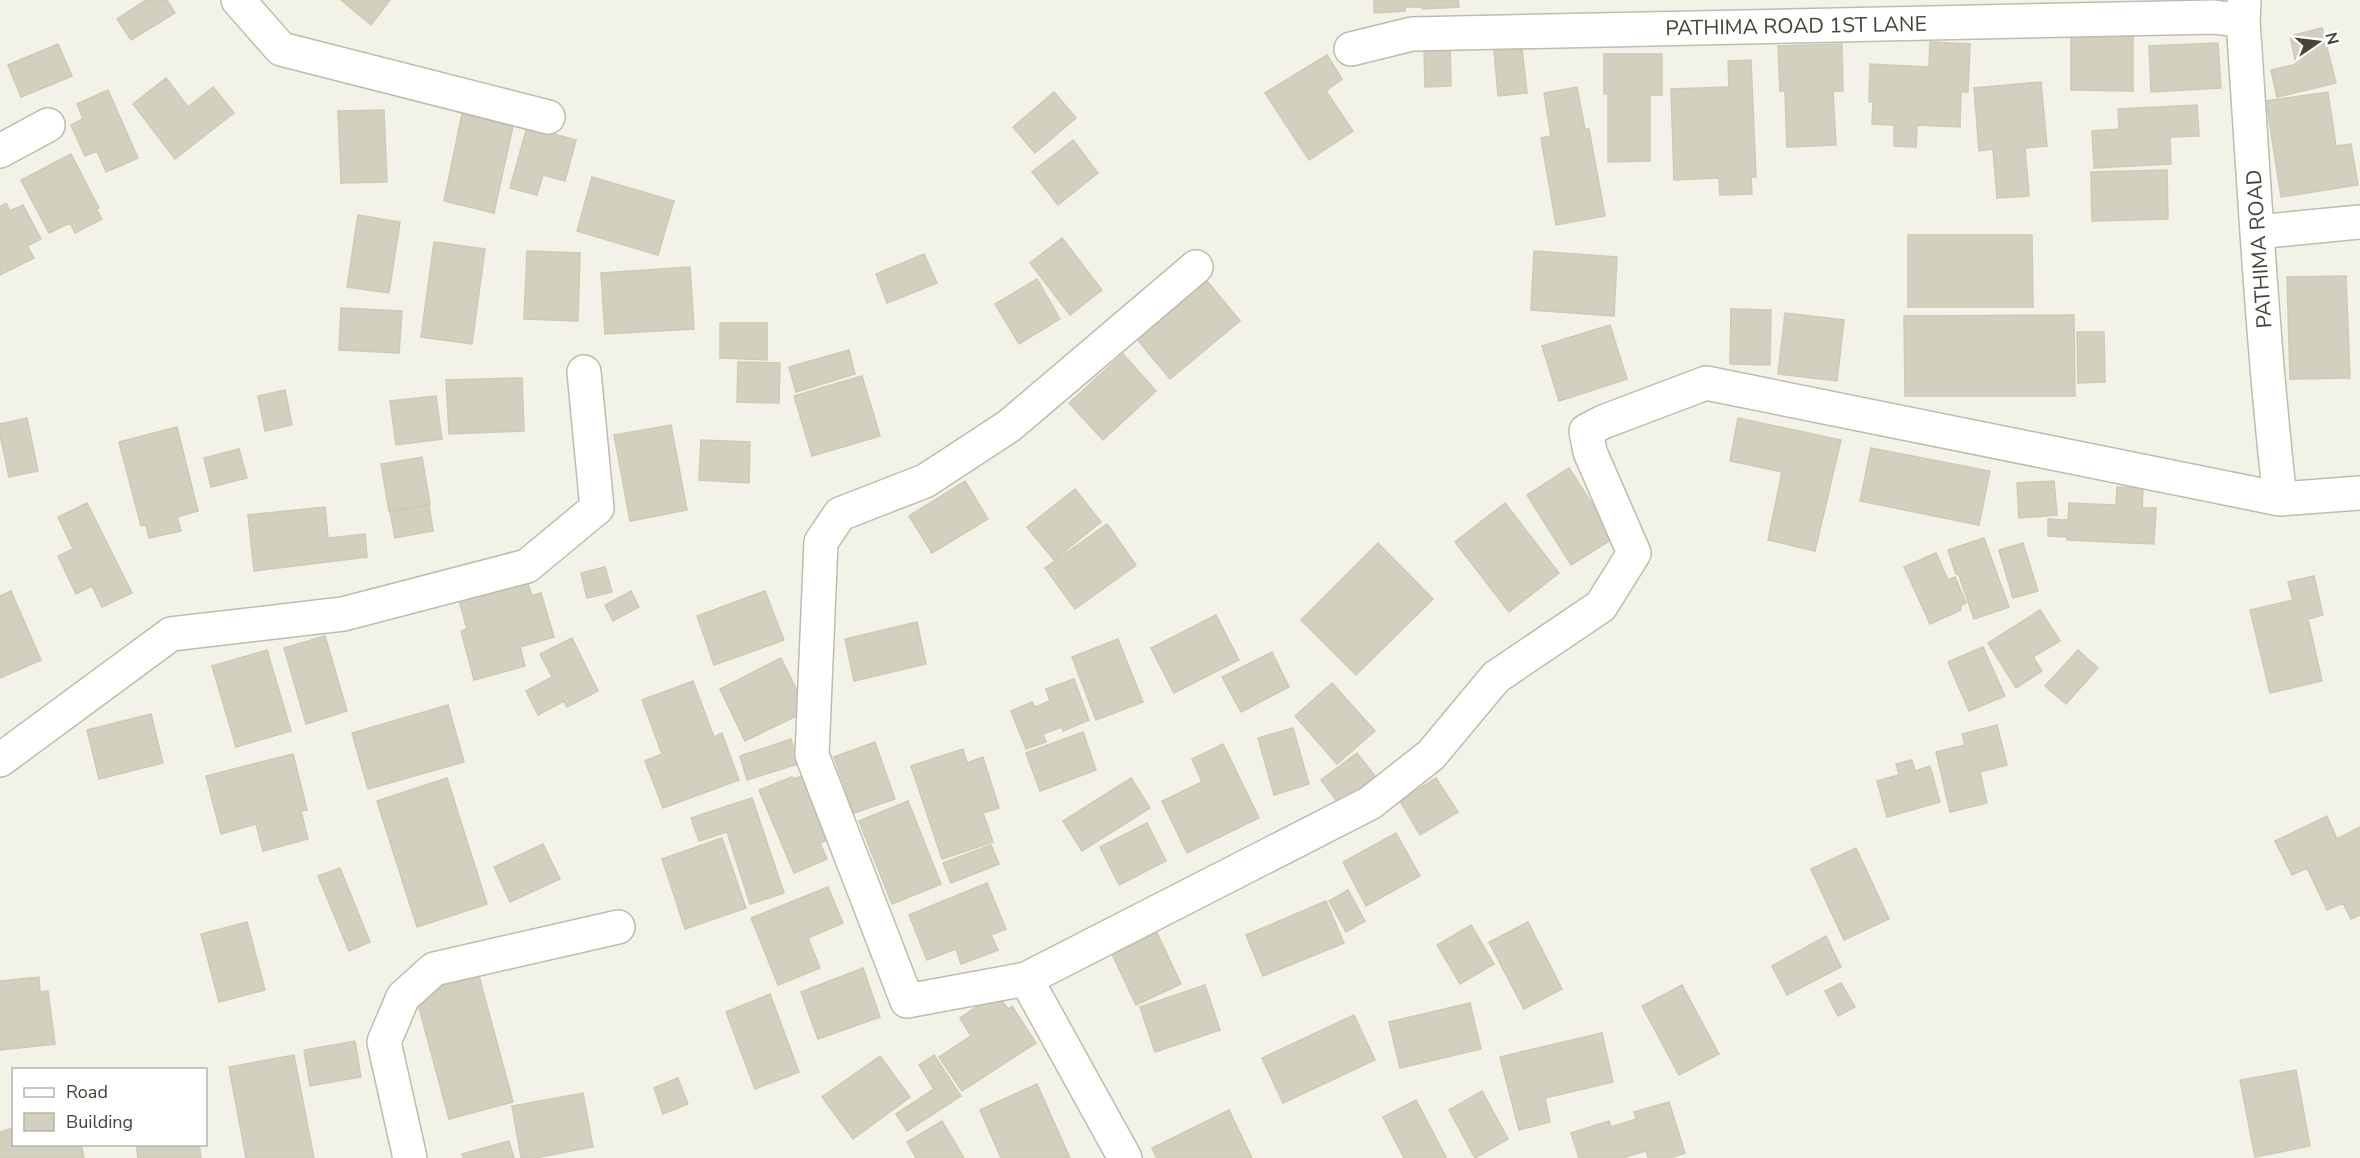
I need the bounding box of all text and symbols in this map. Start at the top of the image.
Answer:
street label: PATHIMA ROAD 1ST LANE [1665,10,1927,42]
north arrow [2288,12,2348,72]
text: N [2319,30,2344,47]
street label: PATHIMA ROAD [2239,169,2279,329]
legend [12,1068,207,1146]
text: Road [66,1080,108,1104]
text: Building [66,1110,133,1134]

